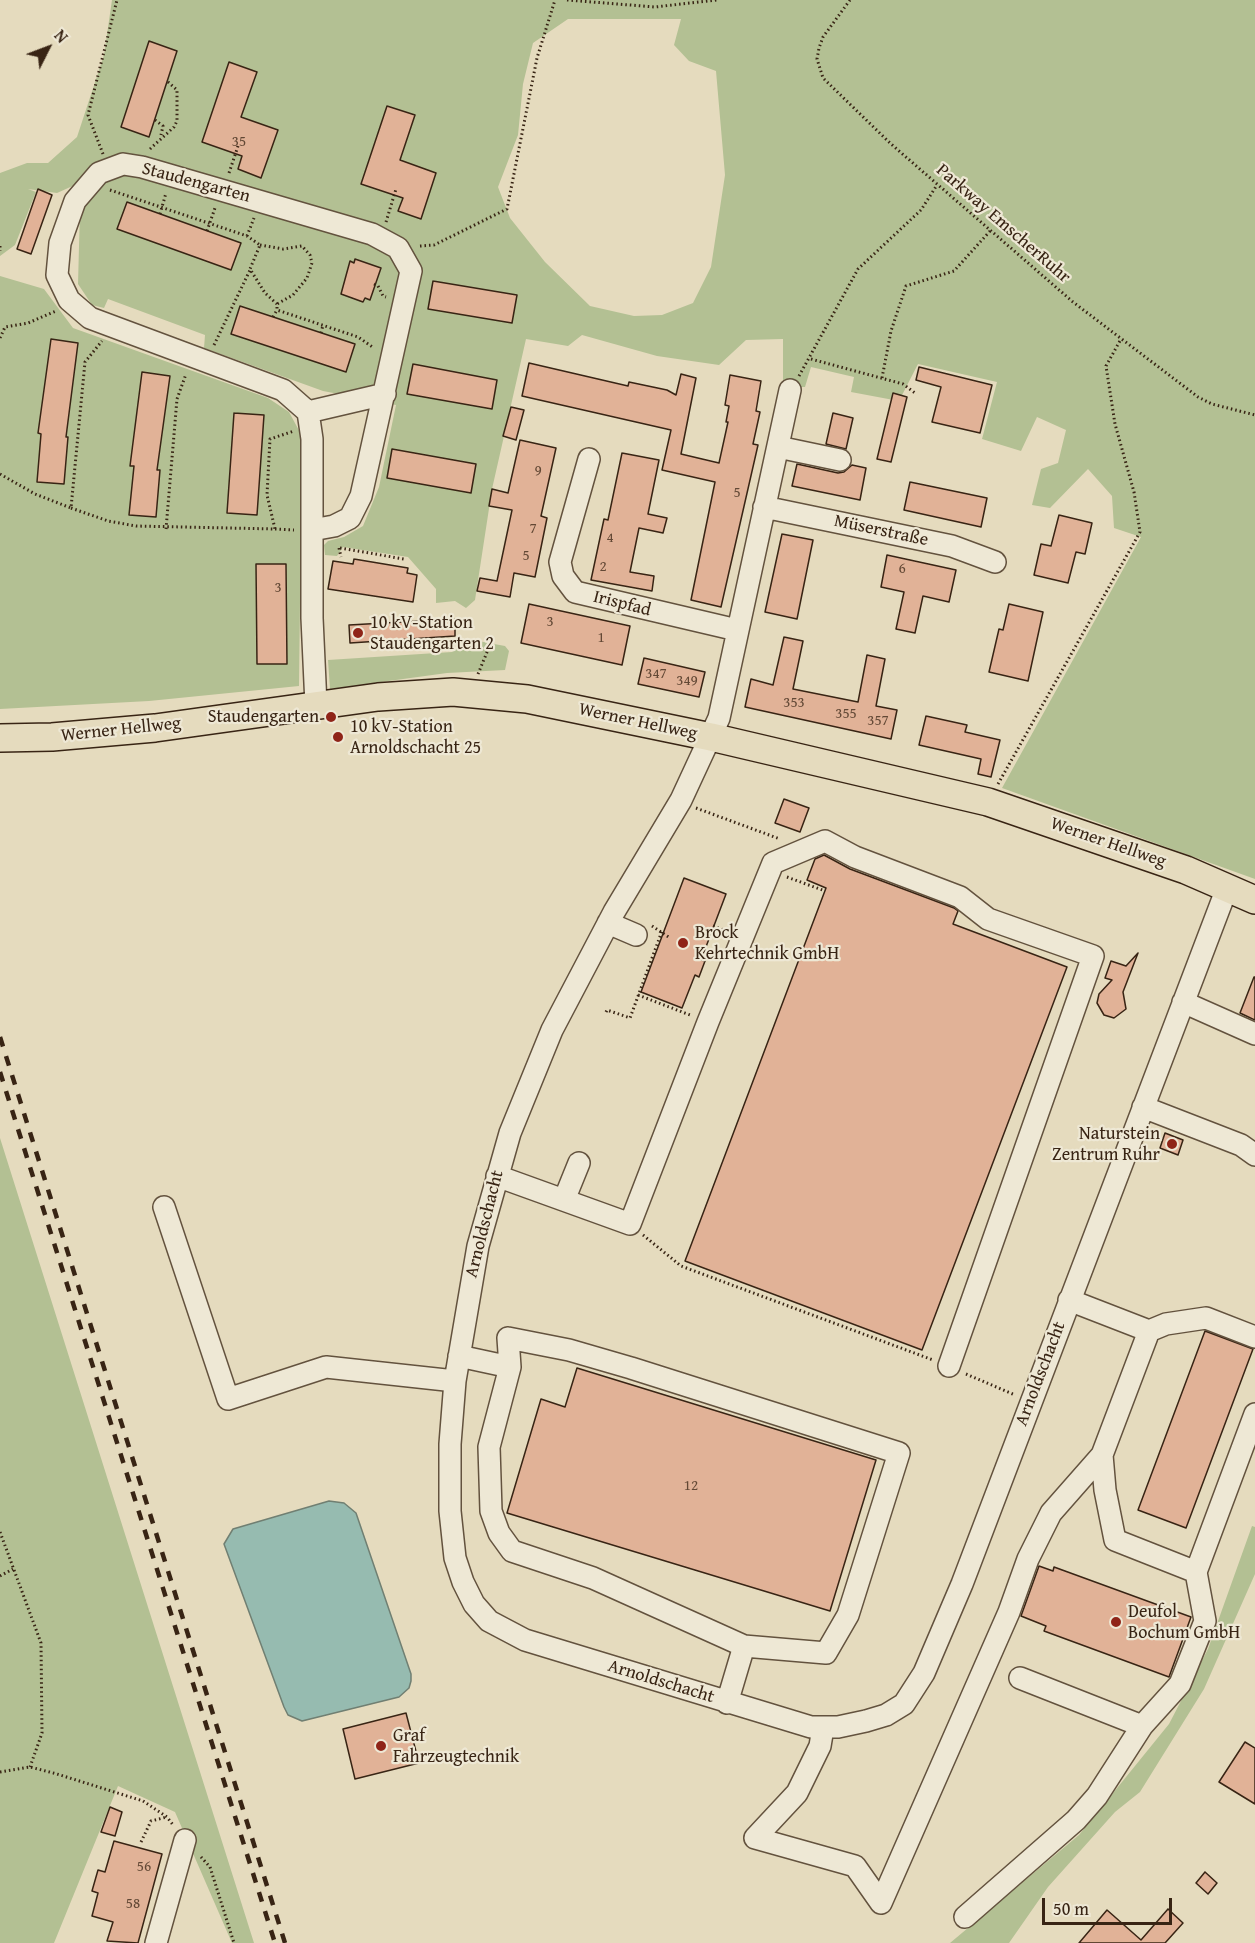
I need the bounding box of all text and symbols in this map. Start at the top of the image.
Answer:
north arrow [18,18,78,78]
text: N [49,24,74,48]
house number: 35 [232,133,246,151]
street label: Staudengarten [139,158,253,208]
street label: Parkway EmscherRuhr [931,160,1075,288]
house number: 9 [534,462,542,480]
house number: 5 [733,484,741,502]
street label: Müserstraße [832,510,930,552]
house number: 7 [529,520,537,538]
house number: 4 [606,529,614,547]
house number: 5 [522,547,530,565]
house number: 2 [599,558,607,576]
house number: 6 [898,560,906,578]
house number: 3 [274,579,282,597]
street label: Irispfad [591,586,653,622]
place label: 10 kV-Station Staudengarten 2 [370,612,494,654]
house number: 3 [546,613,554,631]
marker: 10 kV-Station Staudengarten 2 [351,626,365,640]
house number: 1 [597,629,605,647]
house number: 347 [645,665,667,683]
house number: 349 [676,672,698,690]
house number: 353 [783,694,805,712]
street label: Werner Hellweg [577,699,699,745]
house number: 355 [835,705,857,723]
place label: Staudengarten [208,706,319,728]
marker: Staudengarten [324,710,338,724]
house number: 357 [867,712,889,730]
street label: Werner Hellweg [60,713,182,747]
place label: 10 kV-Station Arnoldschacht 25 [350,716,481,758]
marker: 10 kV-Station Arnoldschacht 25 [331,730,345,744]
street label: Werner Hellweg [1047,813,1169,873]
place label: Brock Kehrtechnik GmbH [695,922,839,964]
marker: Brock Kehrtechnik GmbH [676,936,690,950]
place label: Naturstein Zentrum Ruhr [1052,1123,1160,1166]
marker: Naturstein Zentrum Ruhr [1165,1137,1179,1151]
street label: Arnoldschacht [461,1168,509,1280]
street label: Arnoldschacht [1011,1319,1071,1429]
house number: 12 [684,1477,698,1495]
place label: Deufol Bochum GmbH [1128,1601,1240,1644]
marker: Deufol Bochum GmbH [1109,1615,1123,1629]
street label: Arnoldschacht [605,1656,717,1708]
place label: Graf Fahrzeugtechnik [393,1725,519,1768]
marker: Graf Fahrzeugtechnik [374,1739,388,1753]
house number: 56 [137,1858,151,1876]
scale bar [1045,1886,1176,1924]
house number: 58 [126,1895,140,1913]
text: 50 m [1053,1895,1089,1922]

